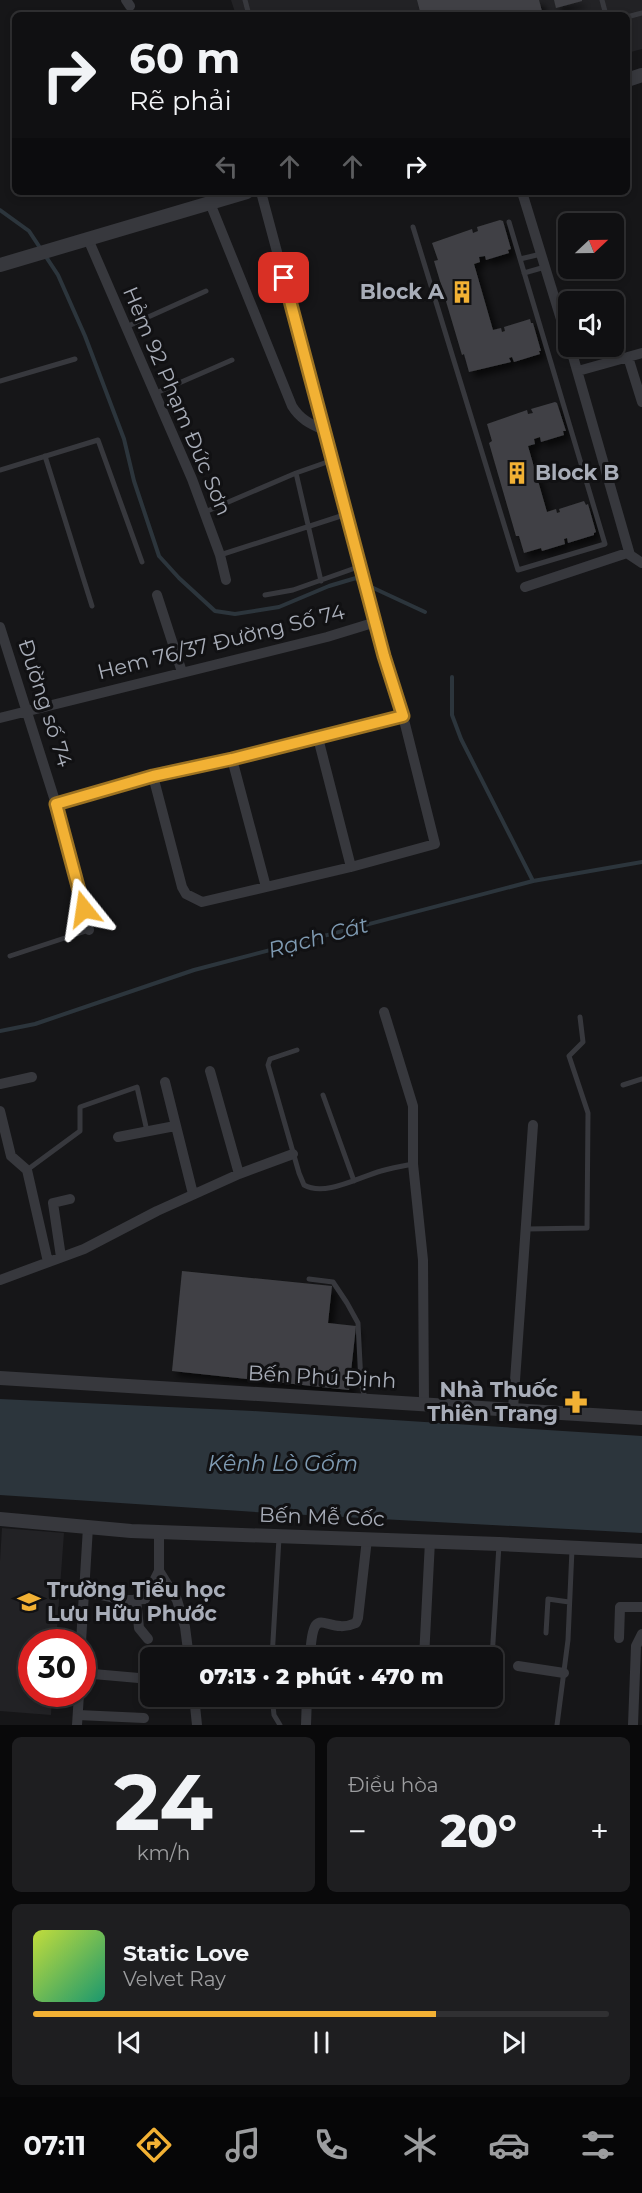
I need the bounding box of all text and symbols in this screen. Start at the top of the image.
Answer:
text: 60 m [129,32,240,84]
icon: right [30,36,108,114]
text: Rẽ phải [129,84,232,117]
icon: left [210,150,243,183]
icon: ahead [273,150,306,183]
icon: ahead [336,150,369,183]
icon: right [399,150,432,183]
north arrow [558,213,624,279]
map controls [558,213,624,357]
pin [258,252,309,303]
icon: arrive [267,261,300,294]
place label: Block A [360,279,445,304]
building icon: Block A [449,279,475,305]
street label: Hẻm 92 Phạm Đức Sơn [118,283,237,519]
button: sound [558,291,624,357]
building icon: Block B [504,460,530,486]
place label: Block B [535,460,619,485]
street label: Hem 76/37 Đường Số 74 [95,599,347,684]
street label: Đường số 74 [13,636,78,770]
position arrow [52,877,116,941]
water label: Rạch Cát [265,911,371,964]
street label: Bến Phú Định [247,1360,397,1393]
place label: Nhà Thuốc Thiên Trang [427,1377,559,1426]
pharmacy icon: Nhà Thuốc Thiên Trang [563,1389,589,1415]
water label: Kênh Lò Gốm [208,1450,358,1477]
street label: Bến Mễ Cốc [259,1502,385,1531]
place label: Trường Tiểu học Lưu Hữu Phước [47,1577,226,1626]
school or university icon: Trường Tiểu học Lưu Hữu Phước [16,1589,42,1615]
speed limit sign: 30 [18,1629,96,1707]
text: 07:13 · 2 phút · 470 m [199,1663,444,1690]
text: 24 [114,1754,213,1850]
text: Điều hòa [348,1773,439,1797]
text: 20° [440,1803,517,1858]
text: − [348,1811,367,1851]
text: + [590,1811,609,1851]
text: km/h [137,1841,190,1865]
text: Static Love [123,1940,249,1967]
text: Velvet Ray [123,1967,226,1991]
icon: previous [113,2026,146,2059]
icon: pause [305,2026,338,2059]
icon: next [497,2026,530,2059]
icon: directions [133,2124,175,2166]
icon: music [222,2124,264,2166]
icon: phone [310,2124,352,2166]
icon: climate [399,2124,441,2166]
icon: car [488,2124,530,2166]
icon: filters [577,2124,619,2166]
text: 07:11 [23,2129,86,2162]

